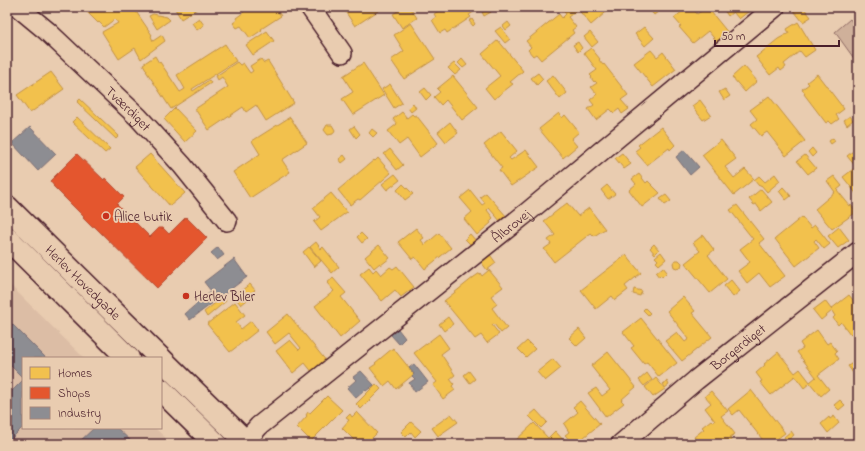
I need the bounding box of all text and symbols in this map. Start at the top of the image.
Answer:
scale bar [715,22,839,48]
text: 50 m [721,28,745,46]
street label: Tværdiget [100,82,156,137]
street label: Ålbrovej [487,204,537,249]
place label: Alice butik [114,207,173,228]
marker: Alice butik [101,211,111,221]
street label: Herlev Hovedgade [39,241,125,326]
place label: Herlev Biler [194,287,256,308]
marker: Herlev Biler [181,291,191,301]
street label: Borgerdiget [706,319,771,377]
legend [22,357,162,429]
text: Homes [58,365,92,383]
text: Shops [58,385,90,403]
text: Industry [58,405,101,424]

